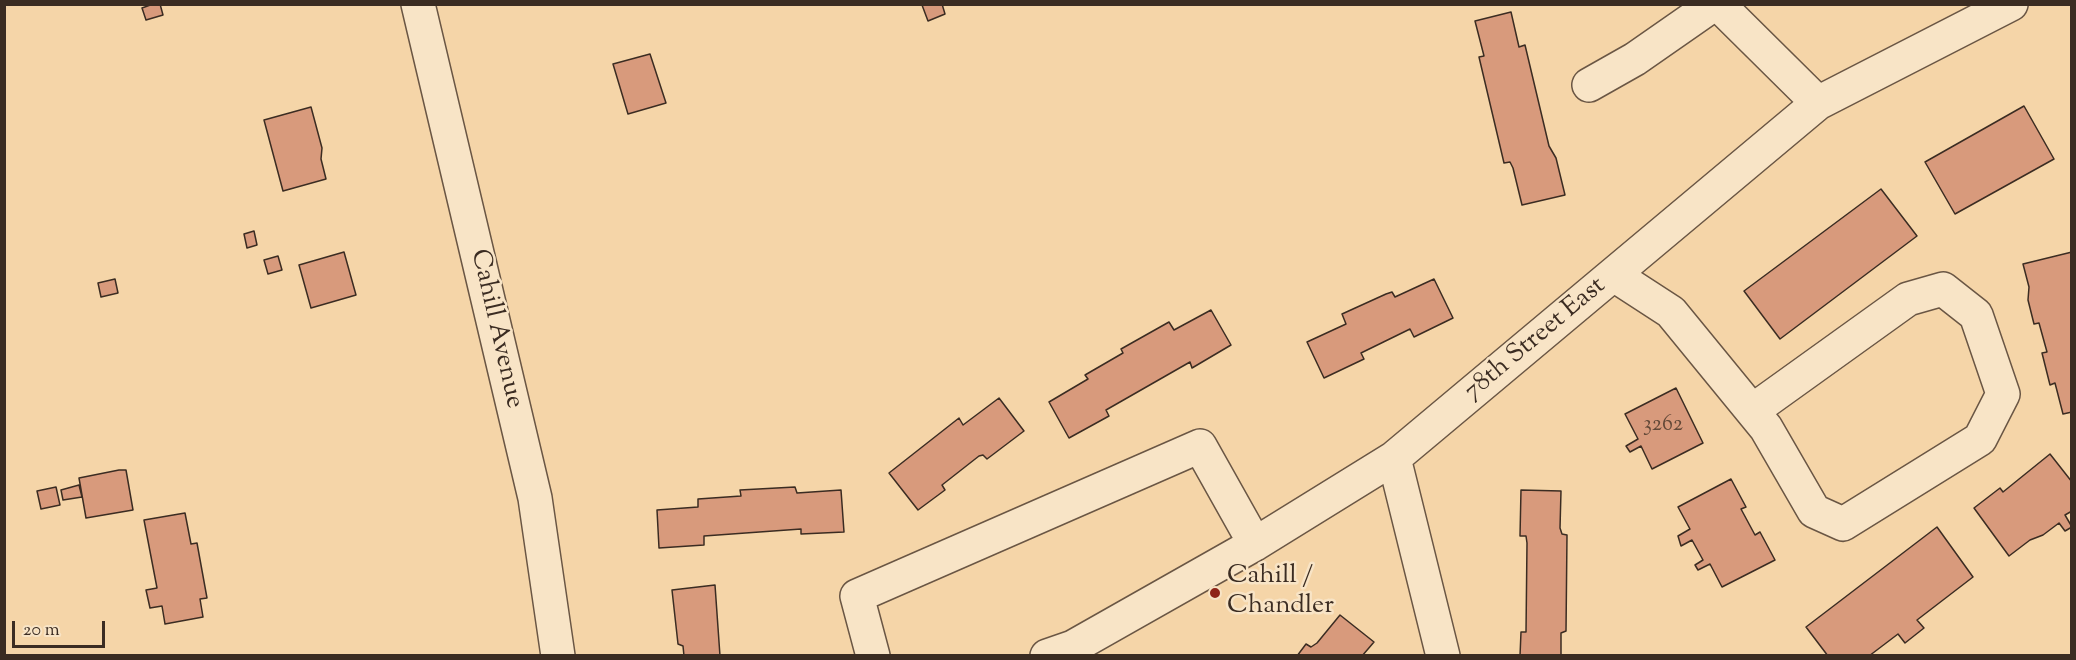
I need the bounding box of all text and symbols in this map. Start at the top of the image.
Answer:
street label: Cahill Avenue [462,247,528,411]
street label: 78th Street East [1459,272,1613,408]
house number: 3262 [1643,413,1683,439]
place label: Cahill / Chandler [1227,562,1334,624]
marker: Cahill / Chandler [1208,586,1222,600]
scale bar [15,609,108,647]
text: 20 m [23,618,60,644]

